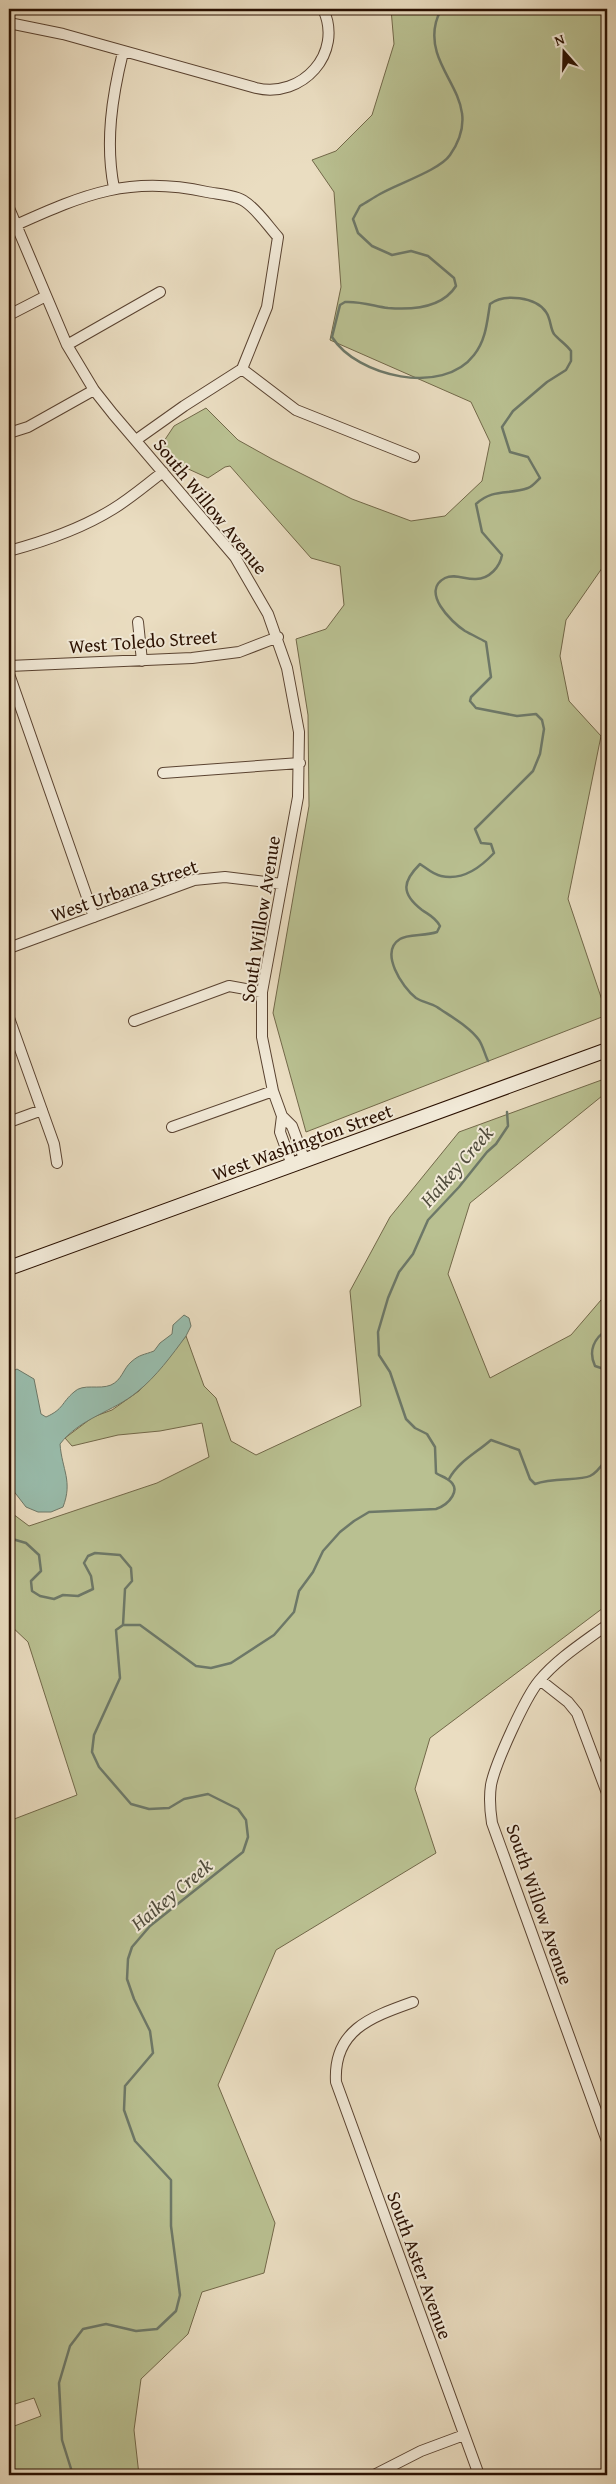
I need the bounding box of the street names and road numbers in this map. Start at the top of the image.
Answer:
street label: South Willow Avenue [147,432,275,580]
street label: West Toledo Street [68,622,218,660]
street label: South Willow Avenue [233,834,287,1004]
street label: West Urbana Street [47,852,202,928]
street label: West Washington Street [208,1096,396,1188]
street label: South Willow Avenue [499,1820,581,1988]
street label: South Aster Avenue [380,2187,460,2343]

